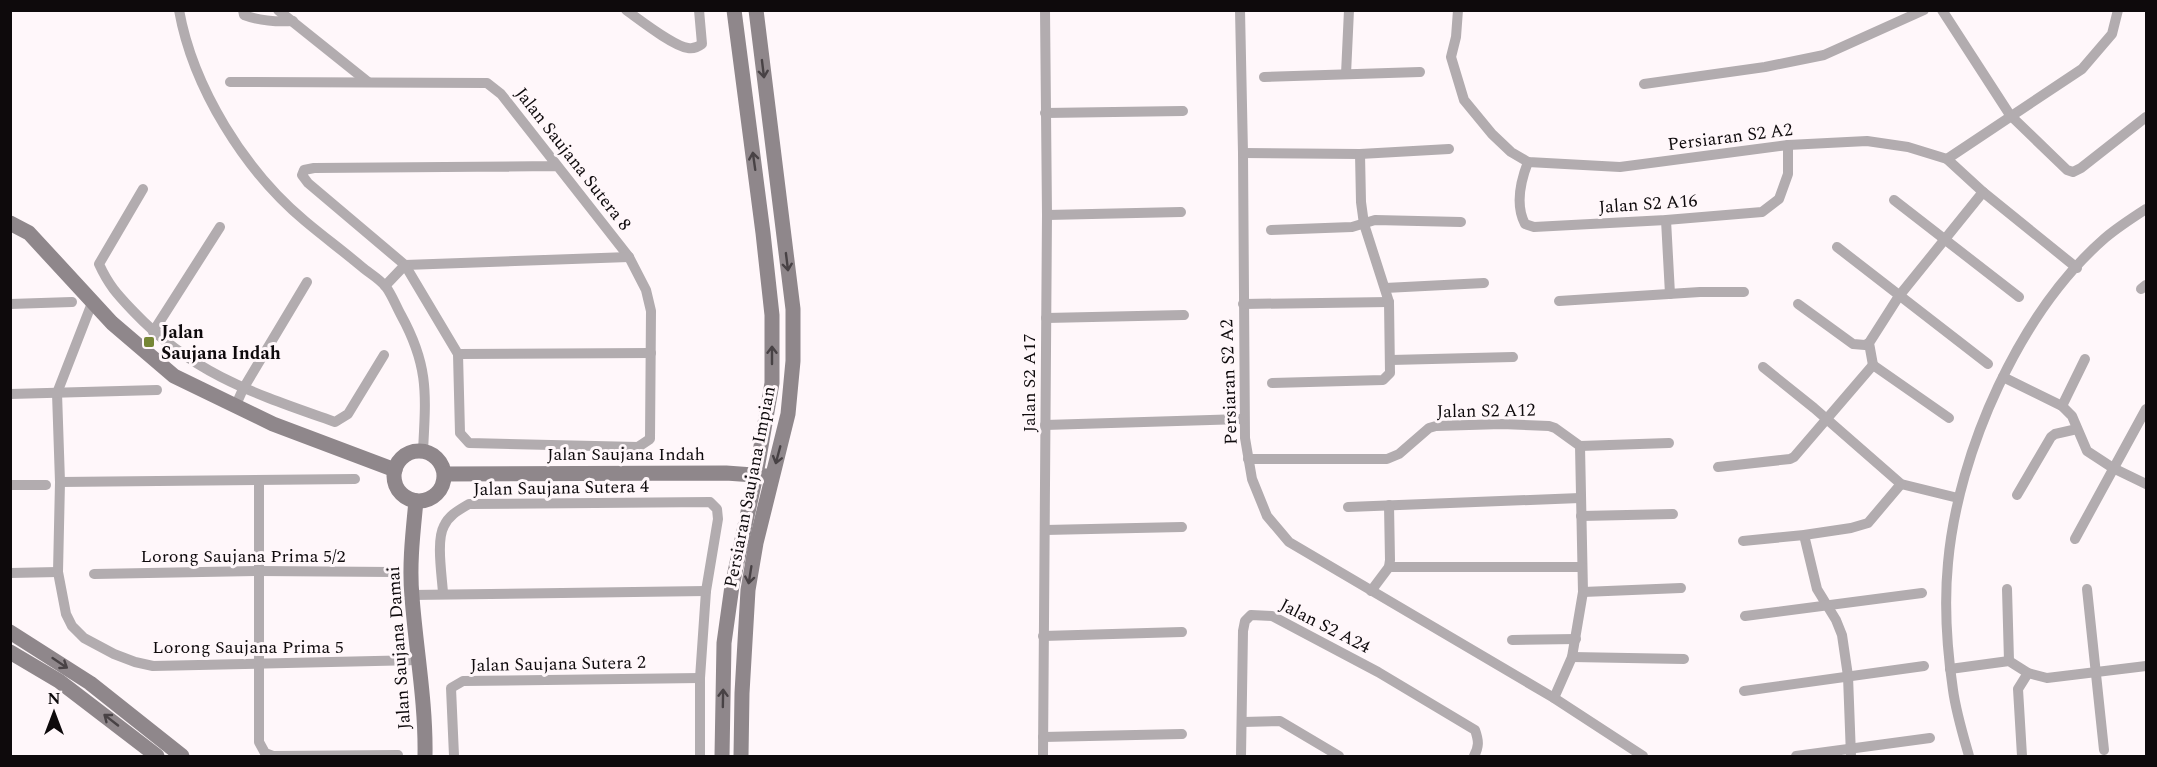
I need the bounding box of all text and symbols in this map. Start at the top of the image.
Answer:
one-way arrow [758,58,769,78]
street label: Jalan Saujana Sutera 8 [508,82,638,236]
street label: Persiaran S2 A2 [1666,116,1794,158]
one-way arrow [748,152,759,171]
street label: Jalan S2 A16 [1598,187,1698,221]
one-way arrow [782,252,793,272]
place label: Jalan Saujana Indah [161,319,281,367]
street label: Persiaran S2 A2 [1213,319,1245,445]
street label: Jalan S2 A17 [1016,334,1043,432]
marker: Jalan Saujana Indah [142,335,156,349]
one-way arrow [766,345,778,365]
street label: Persiaran Saujana Impian [717,384,783,590]
street label: Jalan S2 A12 [1436,397,1536,425]
street label: Jalan Saujana Indah [547,441,705,468]
one-way arrow [771,445,783,464]
street label: Jalan Saujana Sutera 4 [473,473,649,503]
street label: Lorong Saujana Prima 5/2 [141,543,345,570]
street label: Jalan Saujana Damai [380,565,418,731]
one-way arrow [744,565,755,585]
street label: Jalan S2 A24 [1275,592,1375,660]
street label: Lorong Saujana Prima 5 [152,634,344,661]
street label: Jalan Saujana Sutera 2 [470,649,646,679]
one-way arrow [51,657,68,669]
north arrow [24,683,84,743]
text: N [47,687,61,711]
one-way arrow [717,689,728,709]
one-way arrow [103,714,119,727]

